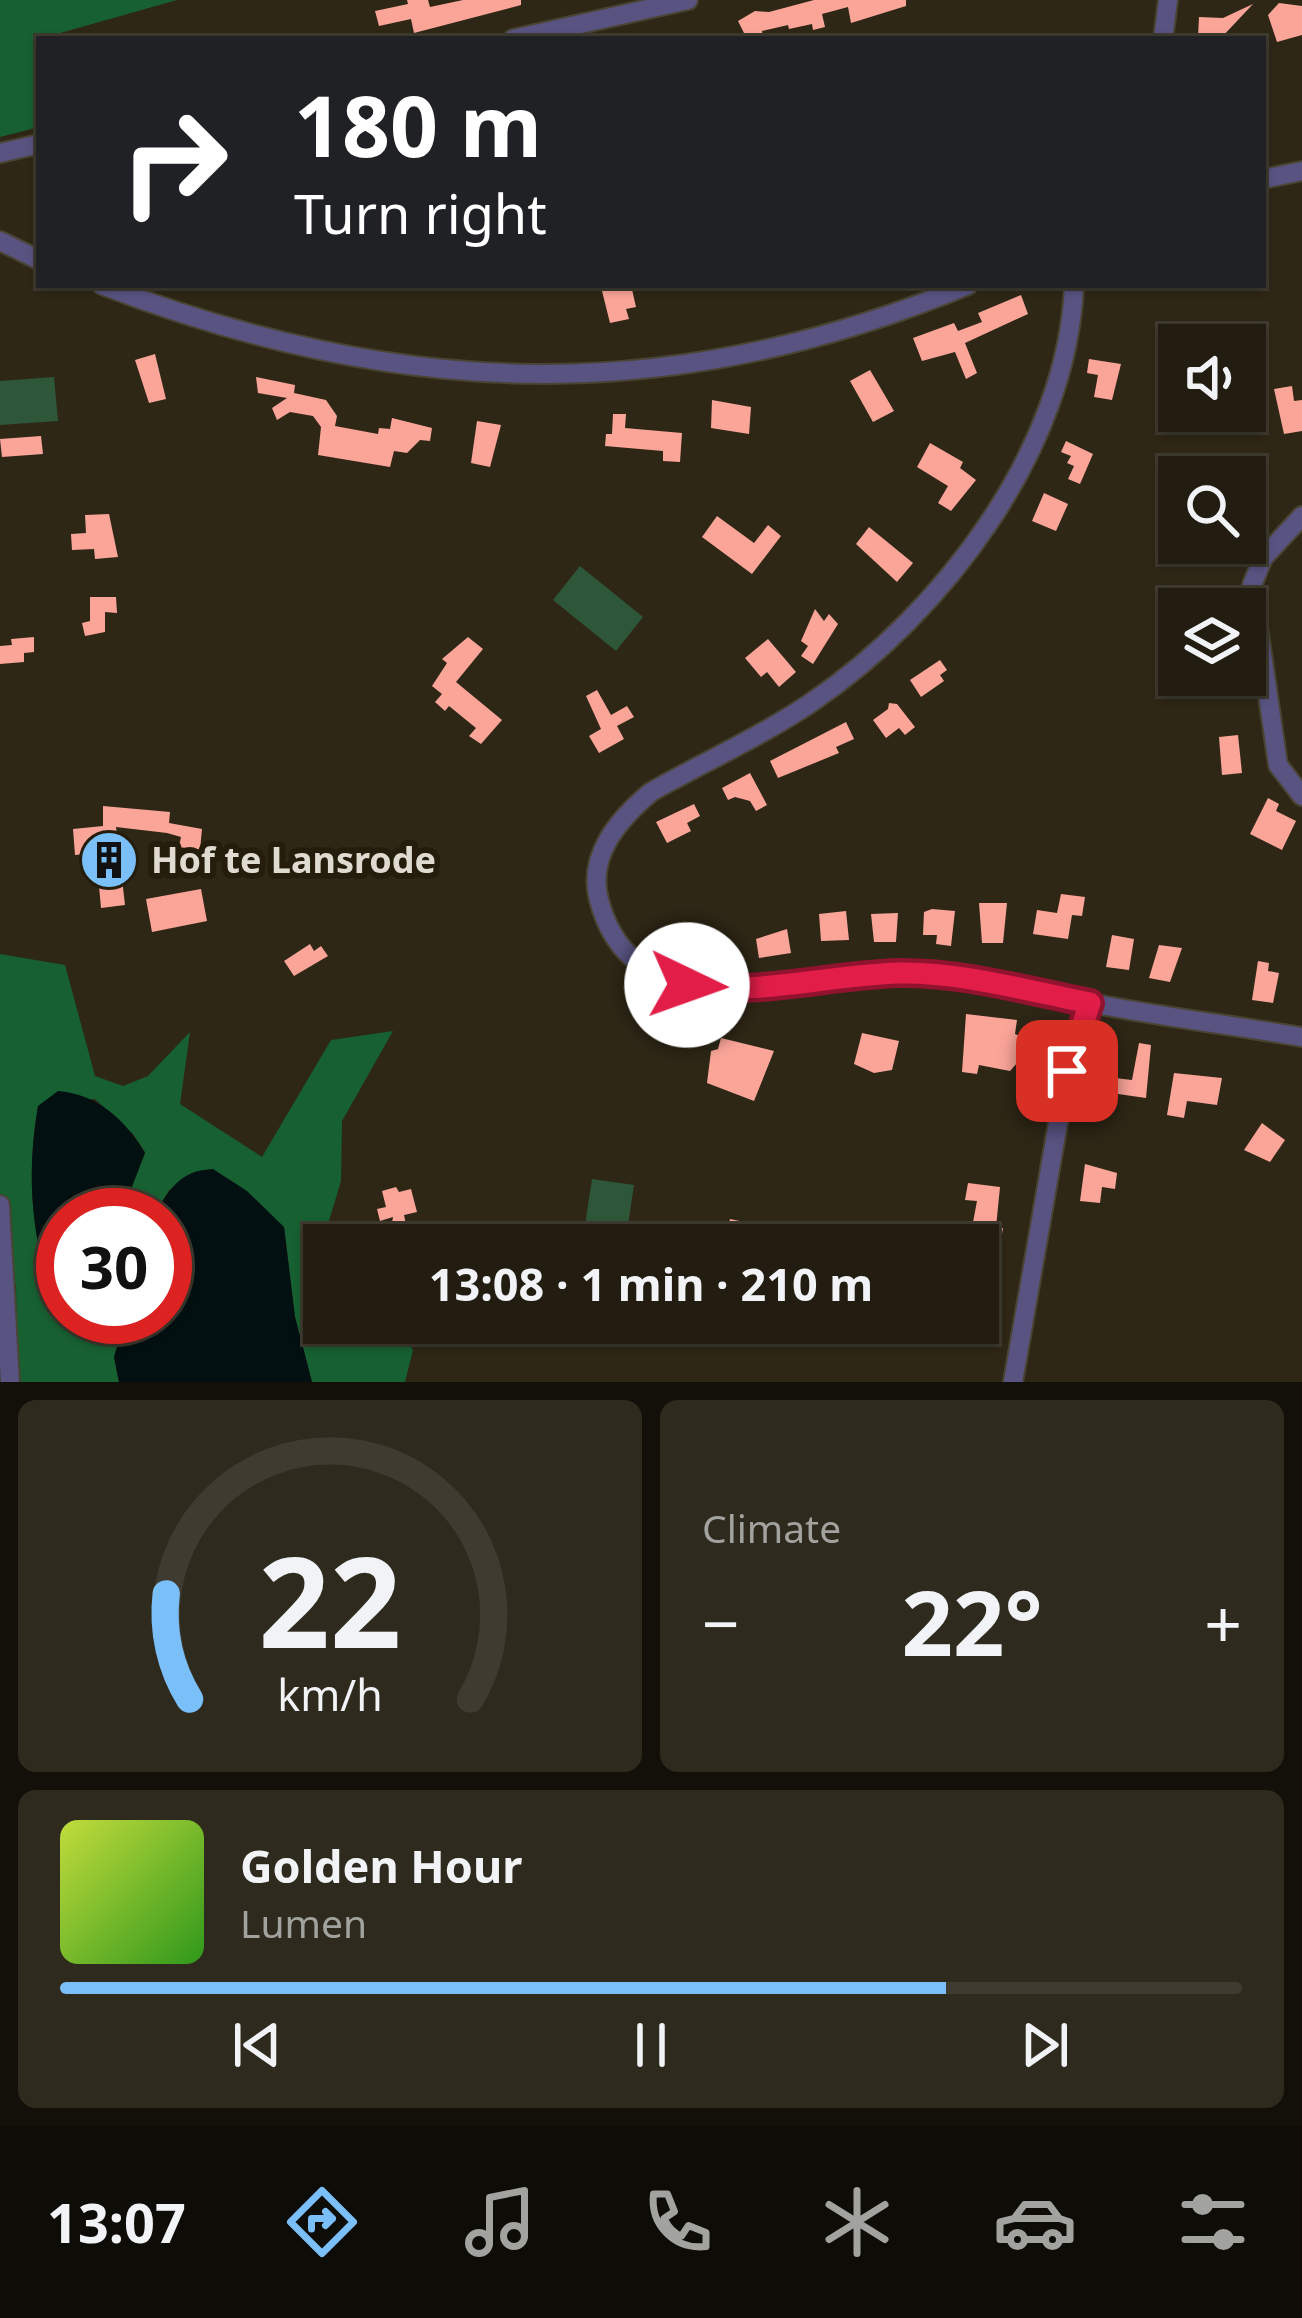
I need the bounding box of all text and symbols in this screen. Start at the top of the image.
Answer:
text: 180 m [294,67,542,182]
icon: right [96,84,252,240]
text: Turn right [294,176,547,250]
map controls [1158,324,1266,696]
button: sound [1158,324,1266,432]
button: search [1158,456,1266,564]
button: layers [1158,588,1266,696]
building icon: Hof te Lansrode [78,829,140,891]
place label: Hof te Lansrode [151,835,436,884]
position arrow [624,922,750,1048]
pin [1016,1020,1118,1122]
icon: arrive [1034,1038,1100,1104]
speed limit sign: 30 [36,1188,192,1344]
text: 13:08 · 1 min · 210 m [429,1253,873,1314]
text: Climate [702,1501,841,1554]
text: 22 [259,1515,401,1685]
text: 22° [901,1560,1043,1682]
text: − [702,1577,740,1667]
text: + [1204,1577,1242,1667]
text: km/h [277,1665,383,1724]
text: Golden Hour [240,1835,522,1896]
text: Lumen [240,1896,367,1949]
icon: previous [224,2012,290,2078]
icon: pause [618,2012,684,2078]
icon: next [1012,2012,1078,2078]
icon: directions [280,2180,364,2264]
icon: music [458,2180,542,2264]
icon: phone [636,2180,720,2264]
icon: climate [815,2180,899,2264]
icon: car [993,2180,1077,2264]
icon: filters [1171,2180,1255,2264]
text: 13:07 [47,2185,186,2259]

